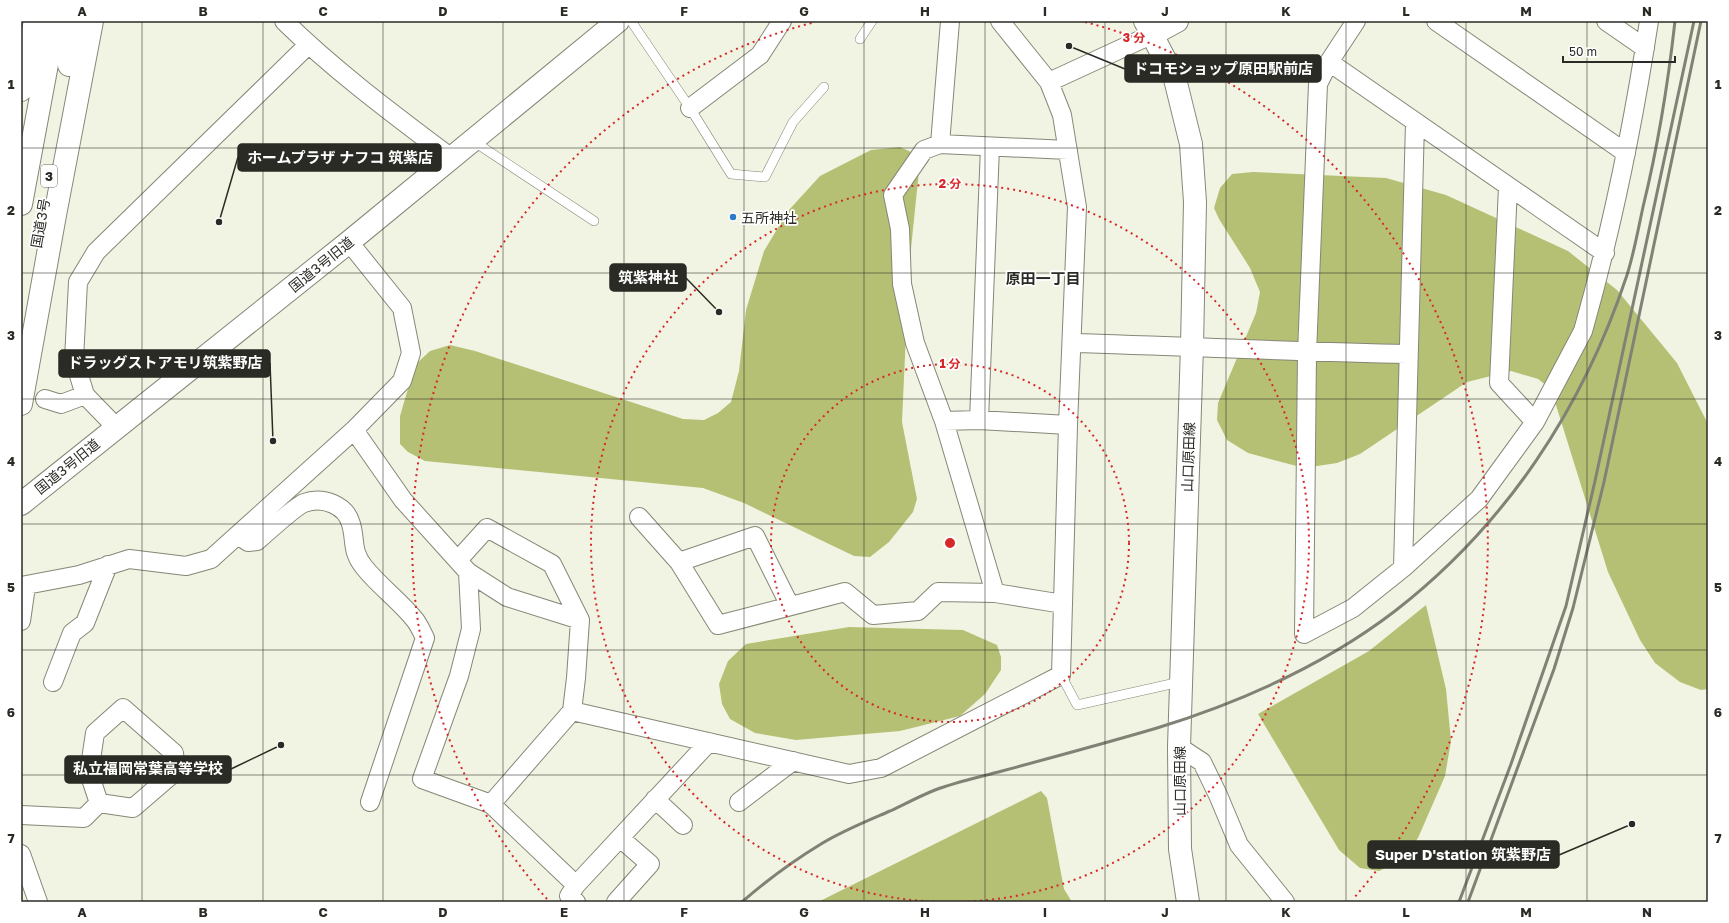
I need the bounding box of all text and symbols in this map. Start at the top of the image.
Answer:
text: A [77,3,87,19]
text: B [198,3,208,19]
text: C [318,3,328,19]
text: D [438,3,448,19]
text: E [560,3,568,19]
text: F [680,3,688,19]
text: G [799,3,809,19]
text: H [920,3,930,19]
text: I [1043,3,1047,19]
text: J [1161,3,1169,19]
text: K [1281,3,1291,19]
text: L [1402,3,1410,19]
text: M [1520,3,1532,19]
text: N [1642,3,1652,19]
text: 3 分 [1123,30,1145,45]
scale bar [1563,38,1675,64]
text: 50 m [1569,44,1597,59]
callout: ドコモショップ原田駅前店 [1125,55,1321,82]
text: ドコモショップ原田駅前店 [1133,59,1313,77]
text: 1 [8,76,15,92]
text: 1 [1715,76,1722,92]
callout: ホームプラザ ナフコ 筑紫店 [238,144,441,171]
text: ホームプラザ ナフコ 筑紫店 [247,148,433,166]
road number: 3 [41,165,57,187]
text: 2 分 [939,176,961,191]
street label: 国道3号 [27,197,53,249]
text: 2 [7,202,15,218]
text: 2 [1714,202,1722,218]
place label: 五所神社 [741,209,797,226]
marker: 五所神社 [728,212,738,222]
street label: 国道3号旧道 [285,233,357,295]
callout: 筑紫神社 [610,264,686,291]
text: 筑紫神社 [618,268,678,286]
district label: 原田一丁目 [1005,269,1081,287]
text: 3 [7,327,15,343]
text: 3 [1714,327,1722,343]
callout: ドラッグストアモリ筑紫野店 [59,350,270,377]
text: ドラッグストアモリ筑紫野店 [67,353,263,371]
text: 1 分 [939,356,961,371]
street label: 山口原田線 [1178,422,1198,492]
street label: 国道3号旧道 [31,435,103,497]
text: 4 [7,453,15,469]
text: 4 [1714,453,1722,469]
centre of rings [943,536,957,550]
text: 5 [7,579,15,595]
text: 5 [1714,579,1722,595]
text: 6 [7,704,15,720]
text: 6 [1714,704,1722,720]
street label: 山口原田線 [1171,746,1188,816]
callout: 私立福岡常葉高等学校 [65,756,231,783]
text: 私立福岡常葉高等学校 [73,759,223,777]
text: 7 [7,830,15,846]
text: 7 [1714,830,1722,846]
callout: Super D'station 筑紫野店 [1368,841,1559,868]
text: Super D'station 筑紫野店 [1375,845,1551,863]
text: A [77,904,87,920]
text: B [198,904,208,920]
text: C [318,904,328,920]
text: D [438,904,448,920]
text: E [560,904,568,920]
text: F [680,904,688,920]
text: G [799,904,809,920]
text: H [920,904,930,920]
text: I [1043,904,1047,920]
text: J [1161,904,1169,920]
text: K [1281,904,1291,920]
text: L [1402,904,1410,920]
text: M [1520,904,1532,920]
text: N [1642,904,1652,920]

